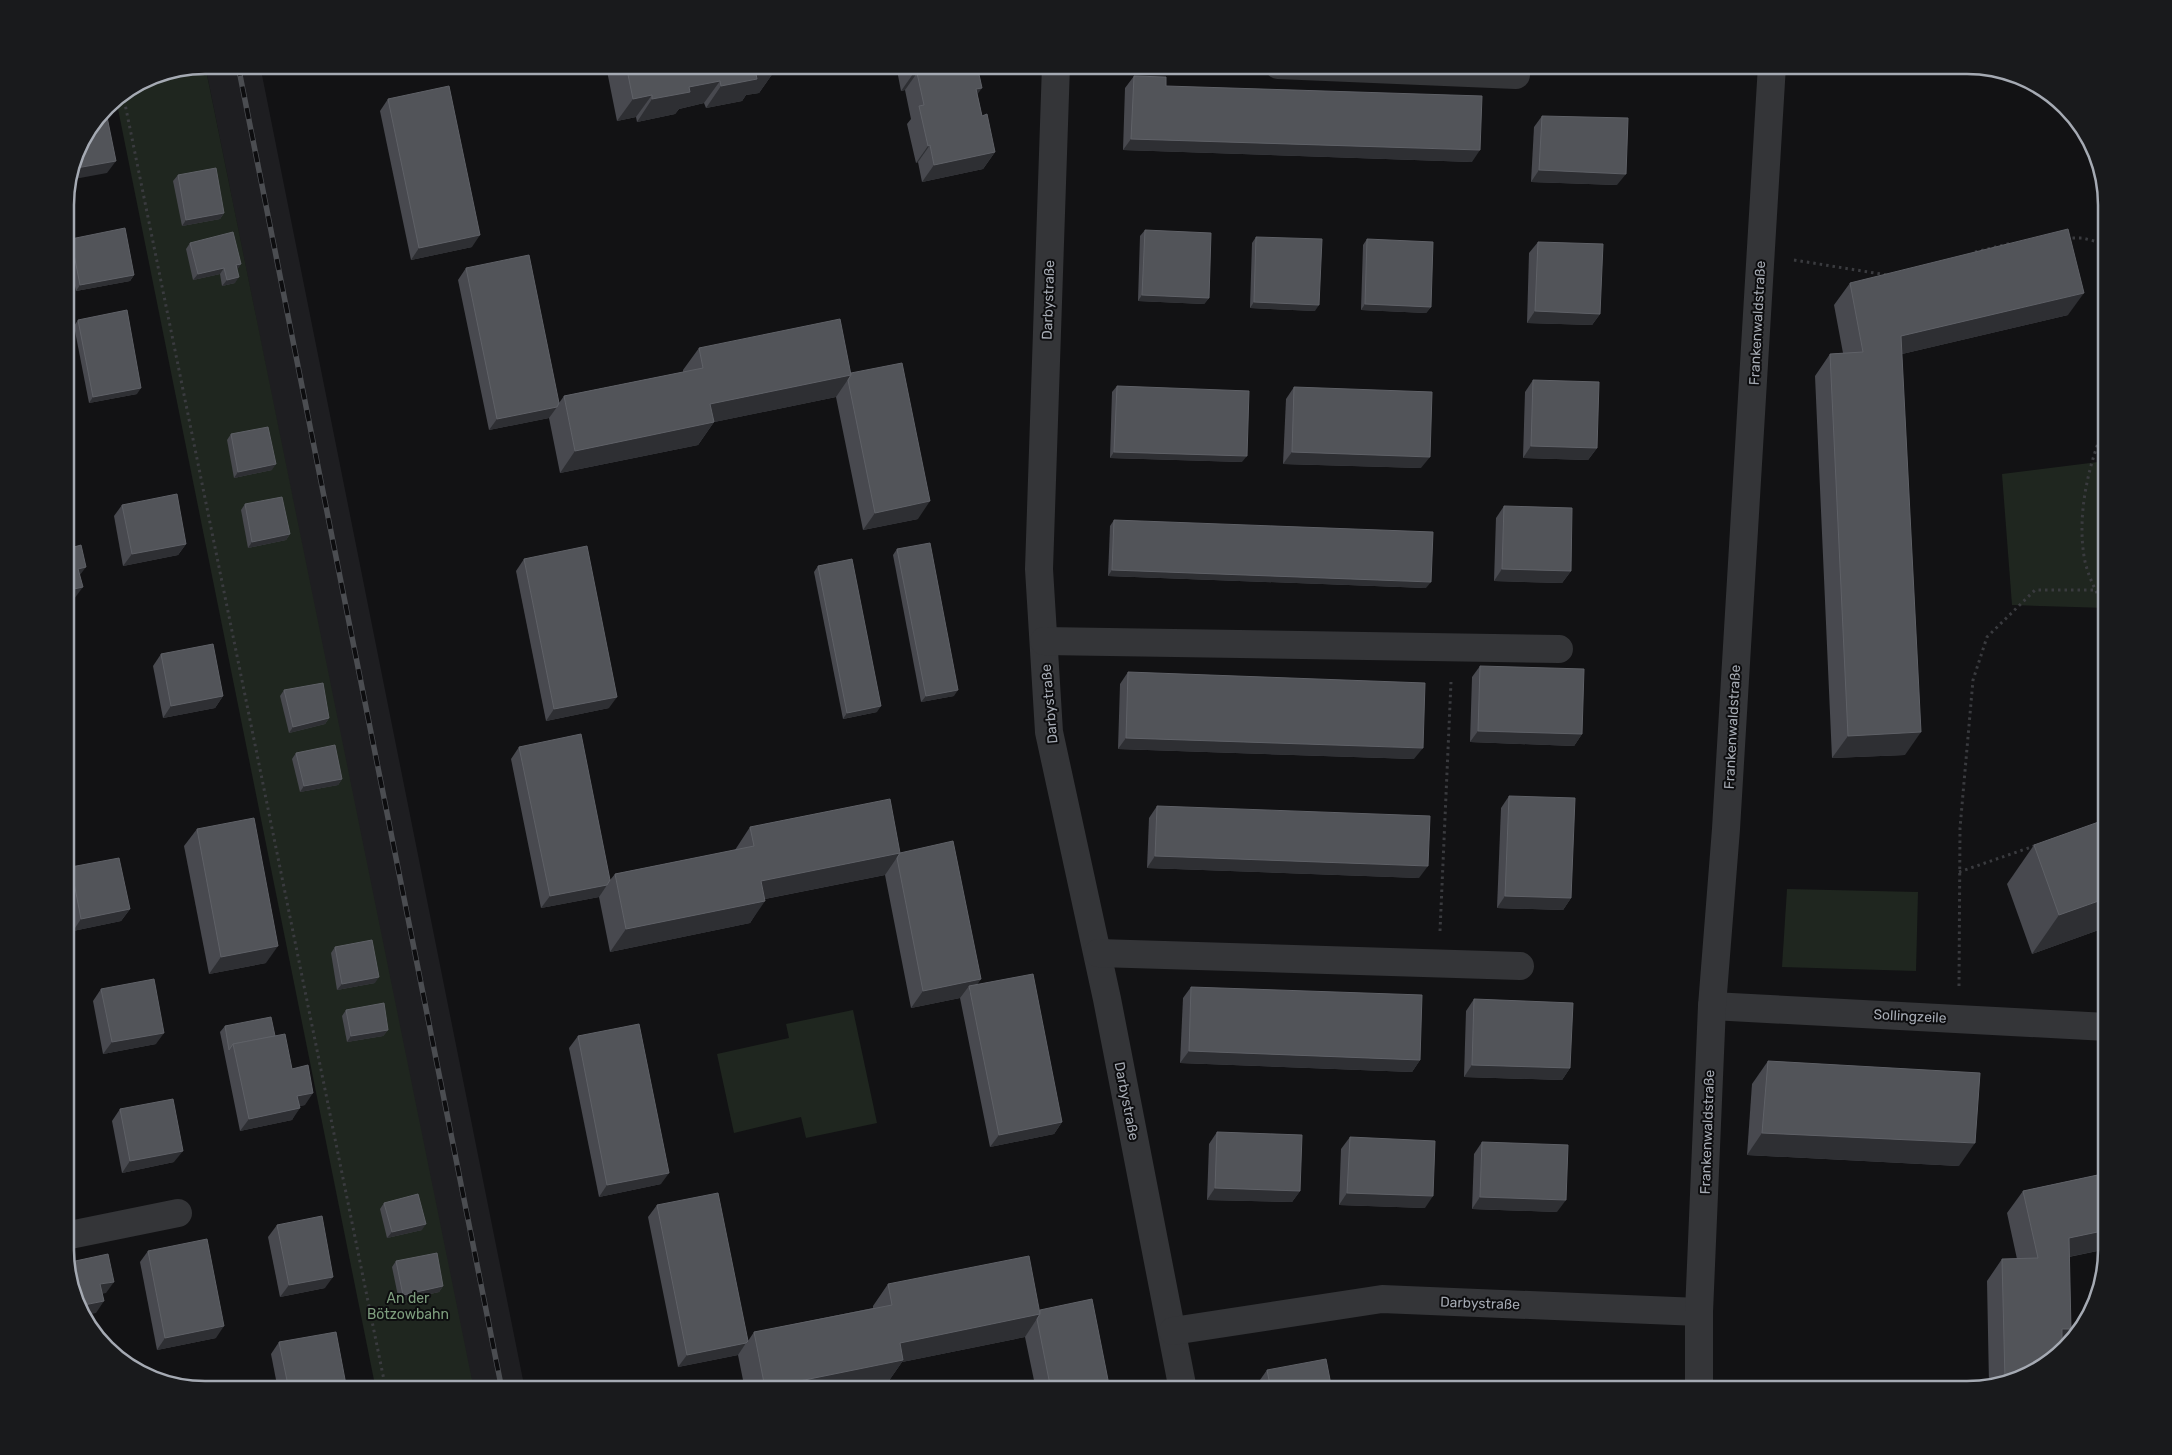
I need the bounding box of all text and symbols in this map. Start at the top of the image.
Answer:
street label: Darbystraße [1039,260,1058,340]
street label: Frankenwaldstraße [1746,260,1769,386]
street label: Darbystraße [1038,663,1061,744]
street label: Frankenwaldstraße [1721,664,1744,790]
street label: Sollingzeile [1873,1006,1947,1027]
street label: Darbystraße [1111,1060,1143,1142]
street label: Frankenwaldstraße [1697,1069,1718,1195]
park label: An der Bötzowbahn [367,1290,449,1323]
street label: Darbystraße [1440,1294,1520,1313]

